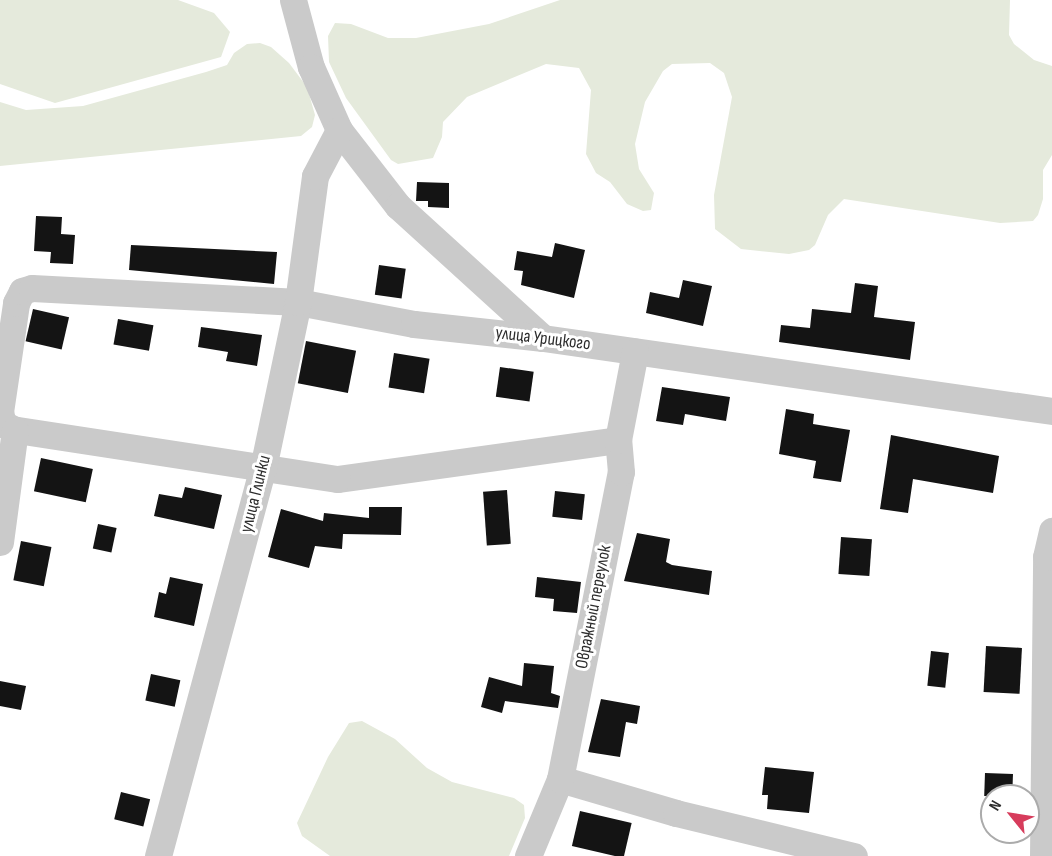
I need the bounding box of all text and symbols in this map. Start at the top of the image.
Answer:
street label: улица Урицкого [494,322,592,356]
street label: улица Глинки [236,453,276,535]
street label: Овражный переулок [571,543,617,671]
north arrow [980,784,1040,844]
text: N [985,797,1006,814]

